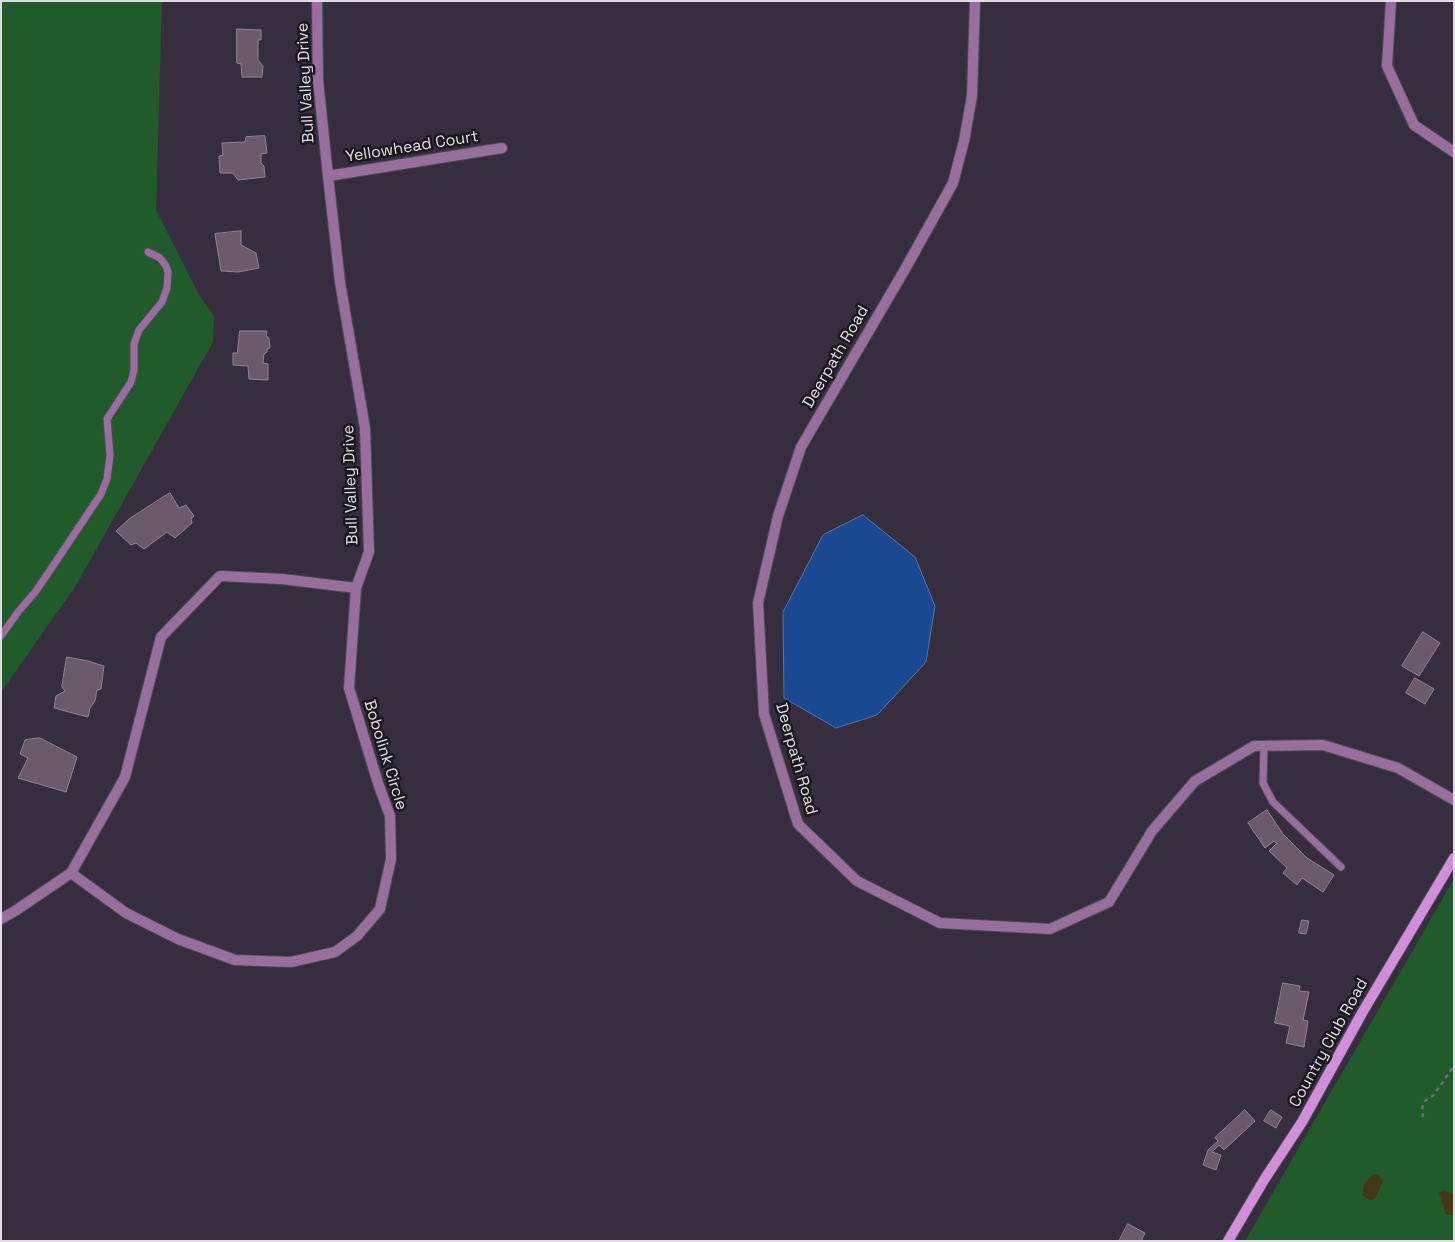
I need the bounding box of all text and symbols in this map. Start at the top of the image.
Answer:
street label: Bull Valley Drive [293,22,319,144]
street label: Yellowhead Court [344,127,480,167]
street label: Deerpath Road [799,302,873,412]
street label: Bull Valley Drive [339,425,363,545]
street label: Bobolink Circle [359,698,411,812]
street label: Deerpath Road [771,701,821,817]
street label: Country Club Road [1286,975,1372,1111]

